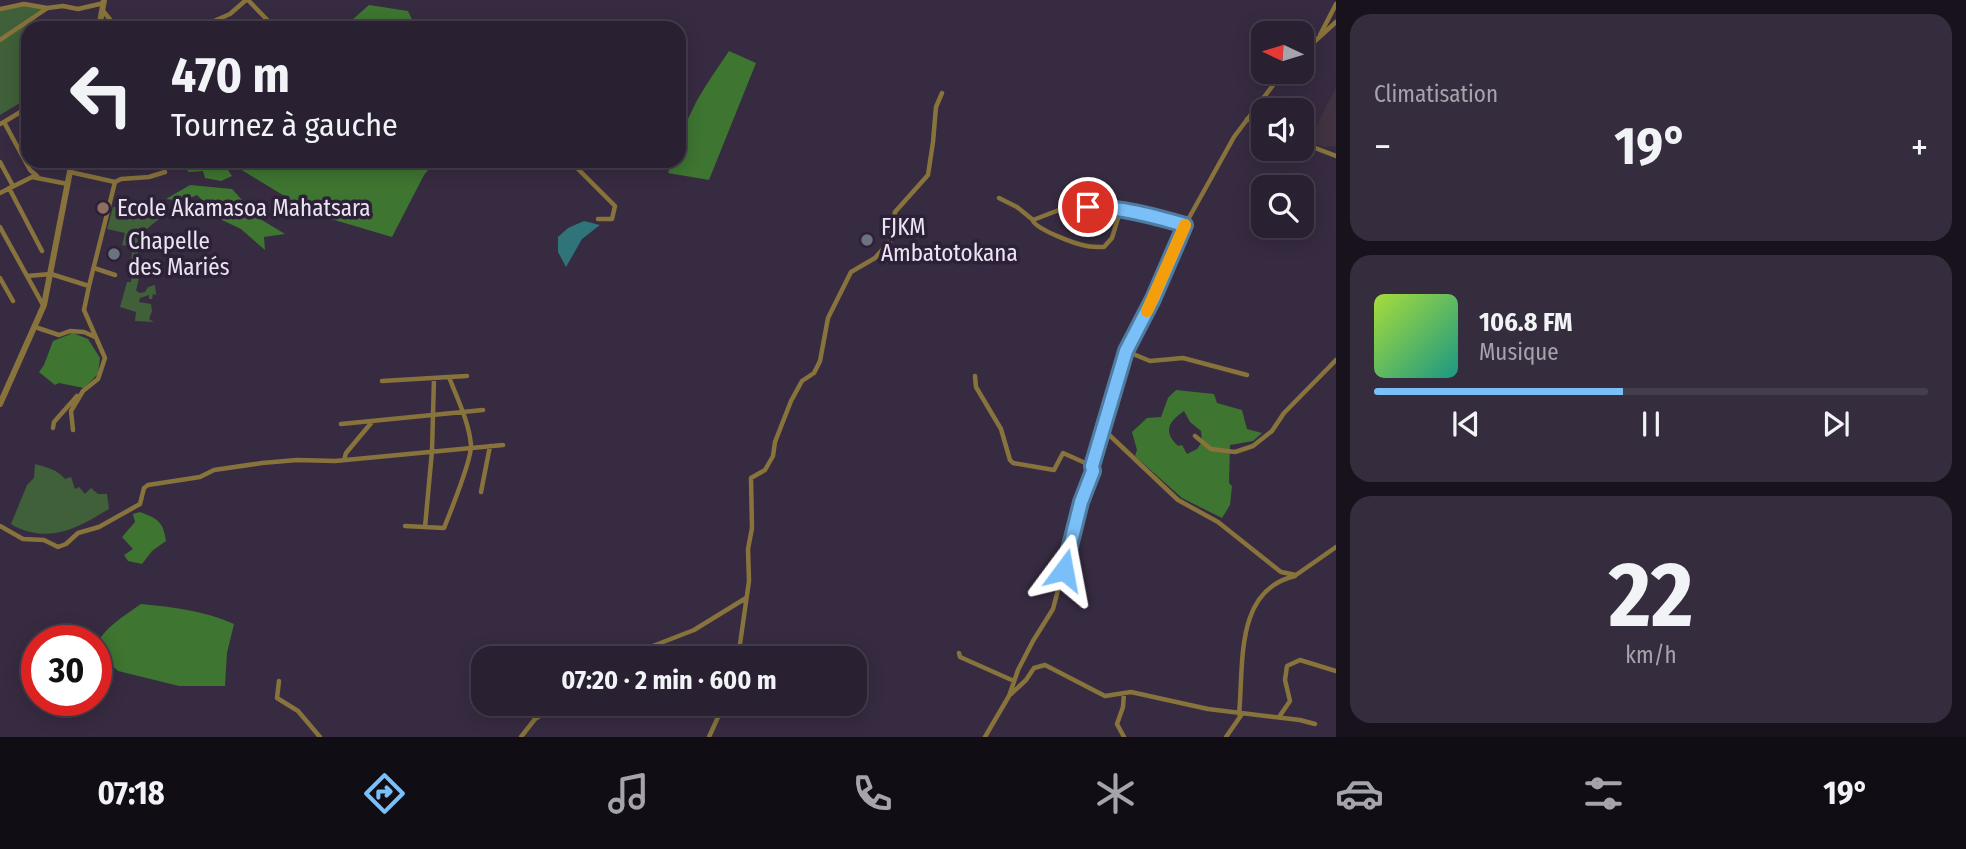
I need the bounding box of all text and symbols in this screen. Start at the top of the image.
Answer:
north arrow [1251,21,1314,84]
map controls [1251,21,1314,238]
text: 470 m [171,46,290,105]
icon: left [56,49,147,140]
text: Climatisation [1374,80,1498,108]
button: sound [1251,98,1314,161]
text: Tournez à gauche [171,106,398,144]
text: 19° [1614,115,1688,178]
text: − [1374,124,1391,170]
text: + [1911,124,1928,170]
button: search [1251,175,1314,238]
pin [1058,177,1118,237]
icon: arrive [1069,188,1107,226]
place label: Ecole Akamasoa Mahatsara [117,194,371,222]
marker: Ecole Akamasoa Mahatsara [95,200,111,216]
place label: FJKM Ambatotokana [881,213,1018,267]
place label: Chapelle des Mariés [128,227,230,281]
marker: FJKM Ambatotokana [859,232,875,248]
marker: Chapelle des Mariés [106,246,122,262]
text: 106.8 FM [1479,307,1572,338]
text: Musique [1479,338,1559,366]
icon: previous [1447,405,1485,443]
icon: pause [1632,405,1670,443]
icon: next [1817,405,1855,443]
position arrow [1027,533,1101,607]
text: 22 [1609,541,1693,650]
speed limit sign: 30 [21,625,112,716]
text: km/h [1625,641,1677,669]
text: 07:20 · 2 min · 600 m [561,665,777,696]
icon: directions [360,769,409,818]
icon: music [604,769,653,818]
icon: phone [848,769,897,818]
icon: climate [1091,769,1140,818]
icon: car [1335,769,1384,818]
icon: filters [1579,769,1628,818]
text: 07:18 [97,774,165,812]
text: 19° [1823,774,1868,812]

